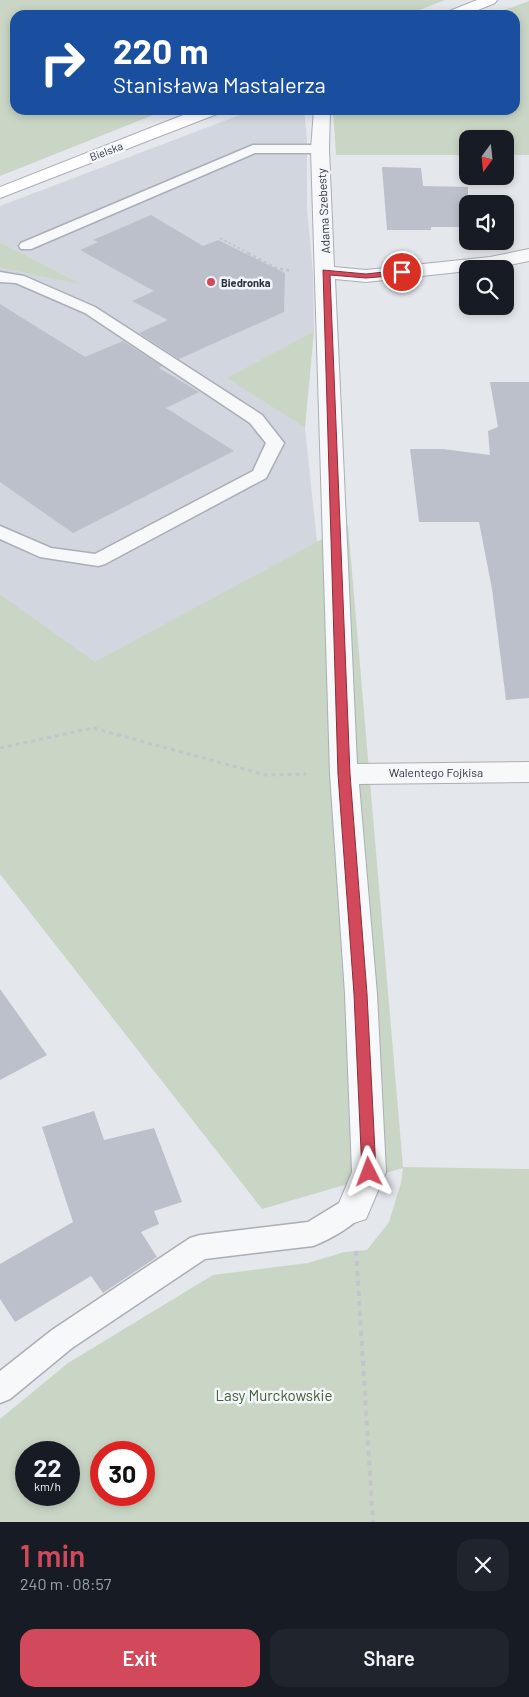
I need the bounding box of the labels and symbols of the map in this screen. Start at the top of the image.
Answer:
north arrow [459,130,514,185]
street label: Bielska [88,139,124,163]
street label: Adama Szebesty [314,168,332,254]
pin [381,251,423,293]
marker: Biedronka [205,276,217,288]
place label: Biedronka [221,276,271,289]
street label: Walentego Fojkisa [389,765,483,779]
position arrow [342,1145,394,1197]
park label: Lasy Murckowskie [216,1386,332,1404]
speed limit sign: 30 [90,1441,155,1506]

